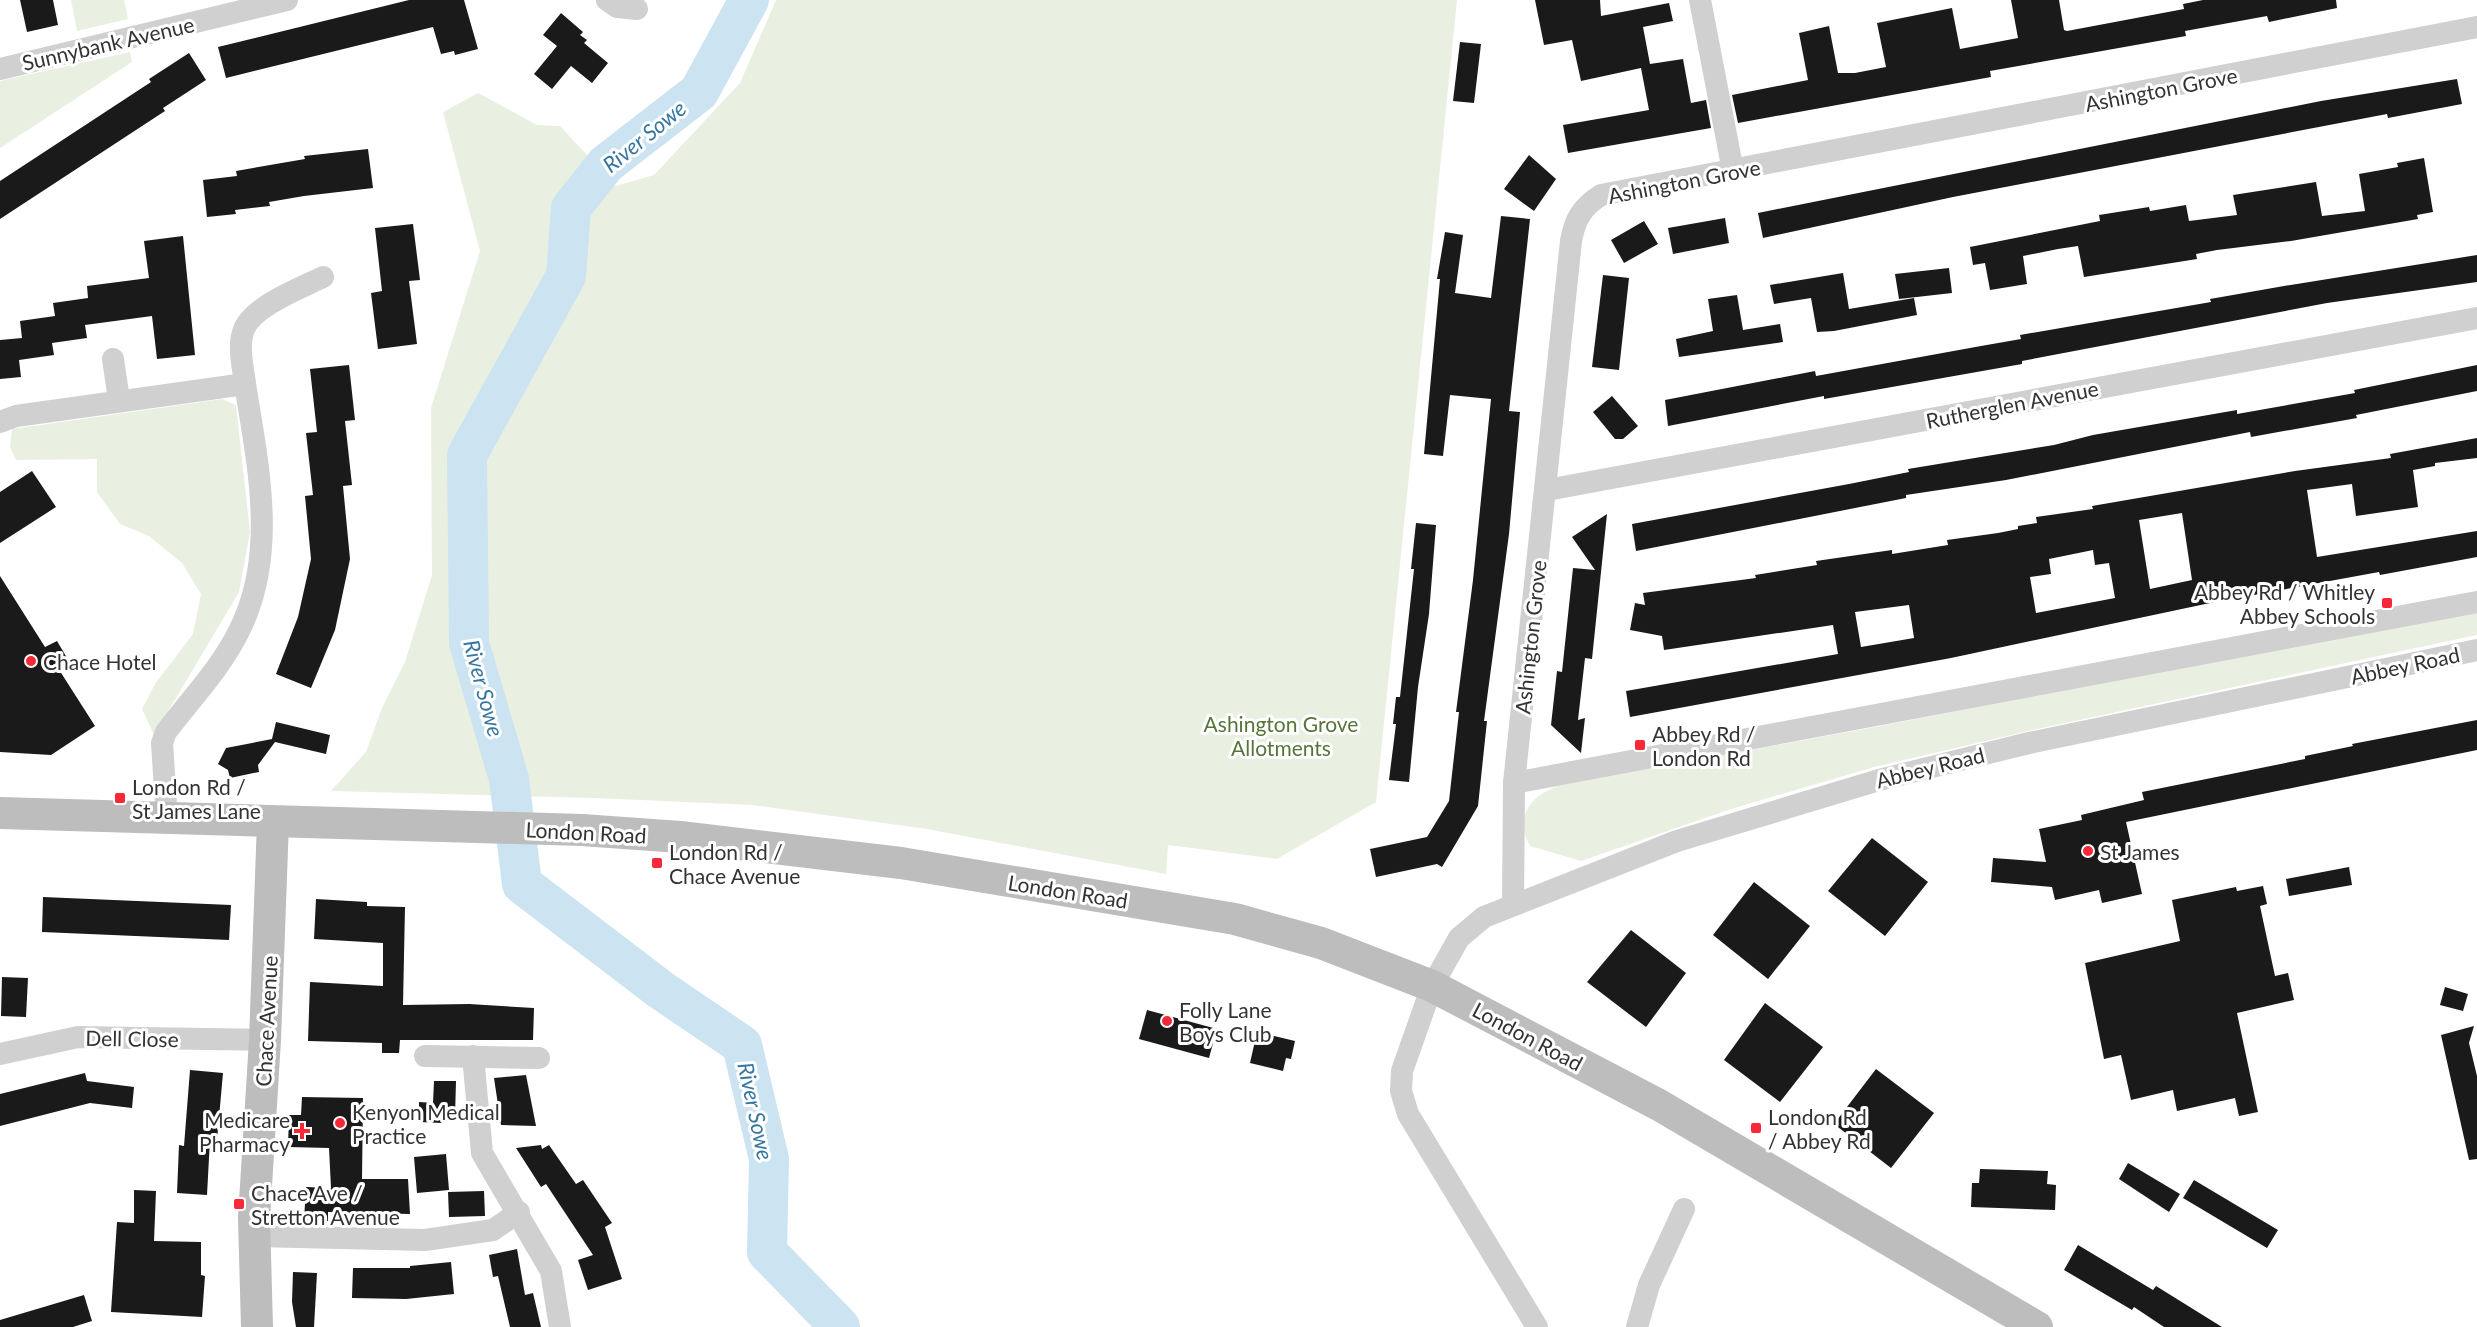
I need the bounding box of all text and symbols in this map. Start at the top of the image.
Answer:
street label: Sunnybank Avenue [20,11,196,75]
street label: Ashington Grove [2083,62,2239,116]
water label: River Sowe [597,94,691,178]
street label: Ashington Grove [1606,154,1762,208]
street label: Rutherglen Avenue [1924,375,2100,433]
street label: Ashington Grove [1509,559,1551,715]
place label: Abbey Rd / Whitley Abbey Schools [2194,579,2375,628]
marker: Abbey Rd / Whitley Abbey Schools [2380,596,2394,610]
water label: River Sowe [458,636,510,740]
street label: Abbey Road [2348,641,2462,689]
place label: Chace Hotel [43,649,156,674]
marker: Chace Hotel [24,654,38,668]
park label: Ashington Grove Allotments [1204,711,1358,760]
place label: Abbey Rd / London Rd [1652,721,1755,770]
marker: Abbey Rd / London Rd [1633,738,1647,752]
street label: Abbey Road [1873,741,1987,793]
place label: London Rd / St James Lane [132,774,261,823]
marker: London Rd / St James Lane [113,791,127,805]
street label: London Road [525,816,647,848]
place label: London Rd / Chace Avenue [669,839,800,888]
place label: St James [2100,839,2180,864]
marker: St James [2081,844,2095,858]
marker: London Rd / Chace Avenue [650,856,664,870]
street label: London Road [1006,869,1130,913]
street label: Chace Avenue [250,955,282,1087]
place label: Folly Lane Boys Club [1179,997,1272,1046]
street label: London Road [1469,997,1587,1075]
marker: Folly Lane Boys Club [1160,1014,1174,1028]
street label: Dell Close [85,1025,179,1051]
water label: River Sowe [732,1060,780,1162]
place label: Kenyon Medical Practice [352,1099,500,1148]
place label: London Rd / Abbey Rd [1768,1104,1871,1153]
place label: Medicare Pharmacy [199,1107,290,1156]
marker: Kenyon Medical Practice [333,1116,347,1130]
marker: London Rd / Abbey Rd [1749,1121,1763,1135]
marker: Medicare Pharmacy [295,1124,309,1138]
place label: Chace Ave / Stretton Avenue [251,1180,400,1229]
marker: Chace Ave / Stretton Avenue [232,1197,246,1211]

